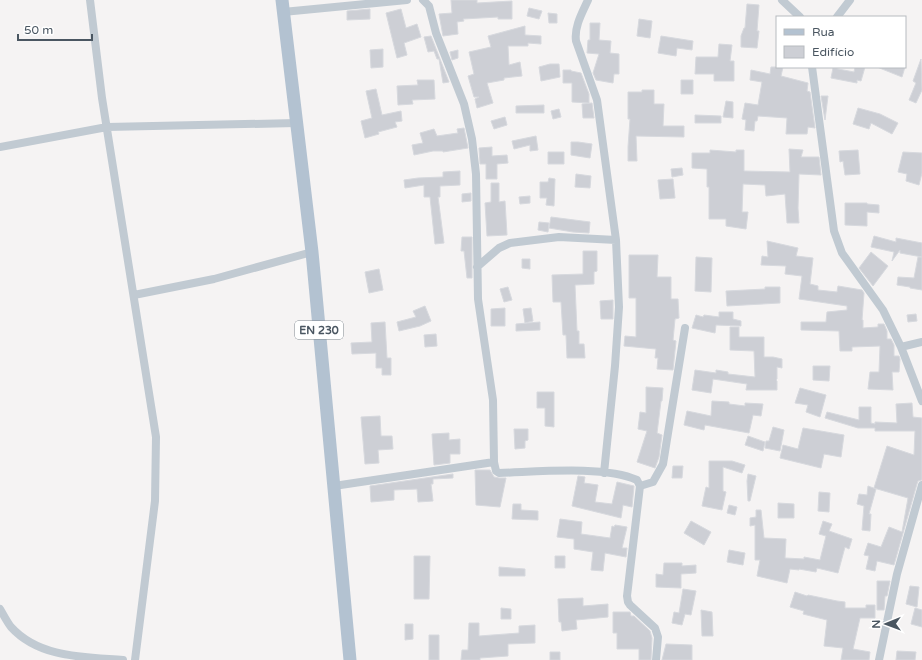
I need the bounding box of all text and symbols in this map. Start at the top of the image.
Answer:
scale bar [18,16,92,42]
legend [776,16,906,68]
text: 50 m [24,23,53,37]
text: Rua [812,25,835,39]
text: Edifício [812,45,854,59]
road number: EN 230 [295,321,343,339]
north arrow [866,604,906,644]
text: N [870,620,883,629]

